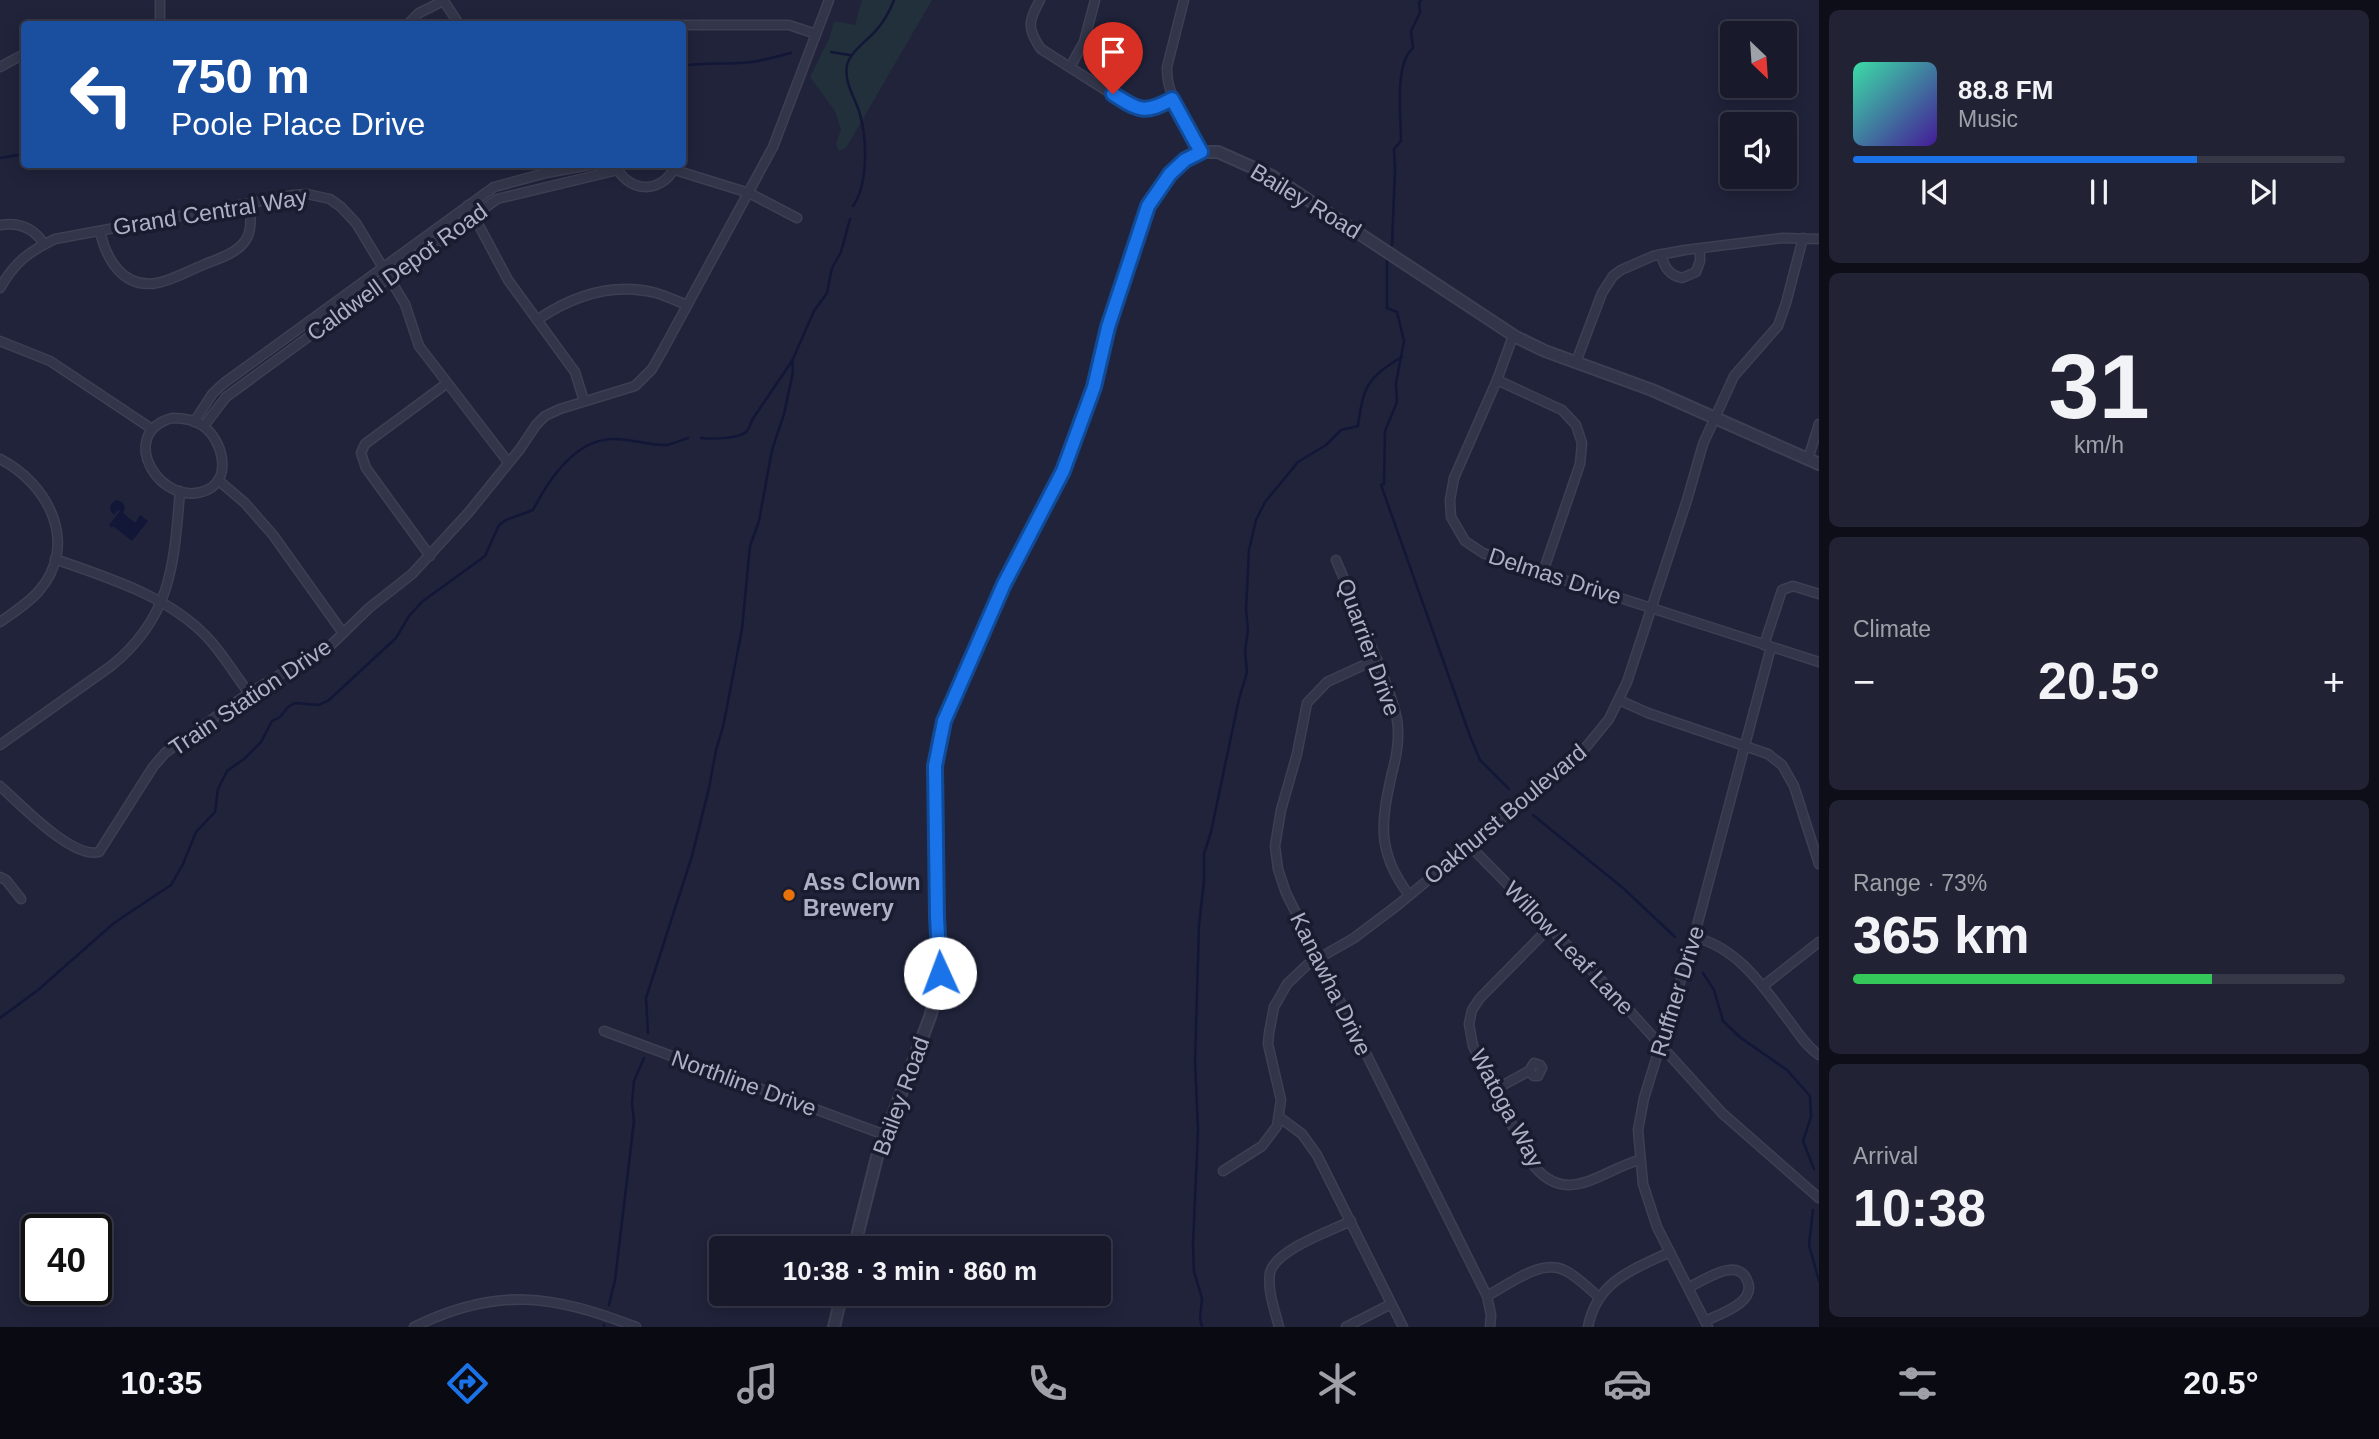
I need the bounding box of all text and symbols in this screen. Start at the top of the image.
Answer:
north arrow [1720,21,1797,98]
map controls [1720,21,1797,189]
pin [1083,22,1143,94]
icon: arrive [1094,33,1132,71]
icon: left [56,49,147,140]
text: 750 m [171,49,310,103]
text: 88.8 FM [1958,75,2053,105]
text: Poole Place Drive [171,106,425,142]
text: Music [1958,106,2018,132]
button: sound [1720,112,1797,189]
street label: Bailey Road [1246,158,1366,244]
icon: previous [1916,173,1954,211]
icon: pause [2080,173,2118,211]
icon: next [2244,173,2282,211]
street label: Grand Central Way [111,184,309,240]
street label: Caldwell Depot Road [302,198,492,346]
text: 31 [2048,336,2150,437]
text: km/h [2074,432,2124,458]
street label: Delmas Drive [1485,542,1625,610]
street label: Quarrier Drive [1332,575,1406,719]
text: Climate [1853,616,1931,642]
street label: Train Station Drive [164,633,336,761]
text: 20.5° [2038,652,2160,710]
text: − [1853,661,1875,703]
text: + [2323,661,2345,703]
street label: Oakhurst Boulevard [1419,739,1591,889]
place label: Ass Clown Brewery [803,869,921,921]
text: Range · 73% [1853,870,1987,896]
street label: Willow Leaf Lane [1499,876,1639,1020]
marker: Ass Clown Brewery [781,887,797,903]
text: 365 km [1853,906,2029,964]
street label: Kanawha Drive [1285,908,1377,1060]
street label: Ruffner Drive [1645,923,1709,1059]
position arrow [903,936,977,1010]
street label: Bailey Road [868,1033,934,1159]
street label: Northline Drive [668,1045,820,1121]
street label: Watoga Way [1465,1045,1549,1172]
text: Arrival [1853,1143,1918,1169]
text: 10:38 [1853,1179,1986,1237]
speed limit sign: 40 [21,1214,112,1305]
text: 10:38 · 3 min · 860 m [783,1256,1037,1286]
icon: directions [443,1359,492,1408]
icon: music [733,1359,782,1408]
icon: phone [1023,1359,1072,1408]
icon: climate [1313,1359,1362,1408]
icon: car [1603,1359,1652,1408]
icon: filters [1893,1359,1942,1408]
text: 10:35 [121,1365,202,1401]
text: 20.5° [2183,1365,2258,1401]

